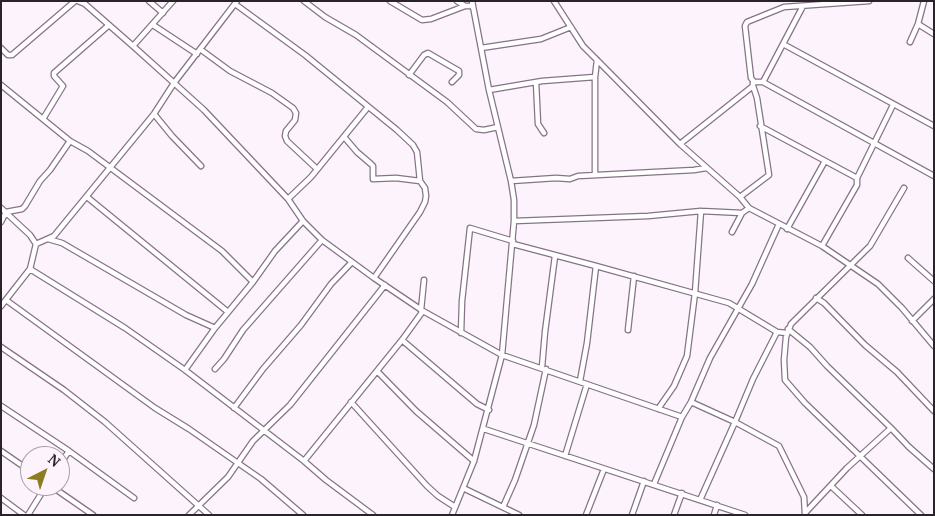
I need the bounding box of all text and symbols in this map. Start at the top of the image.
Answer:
north arrow [20,446,70,496]
text: N [44,449,65,471]

